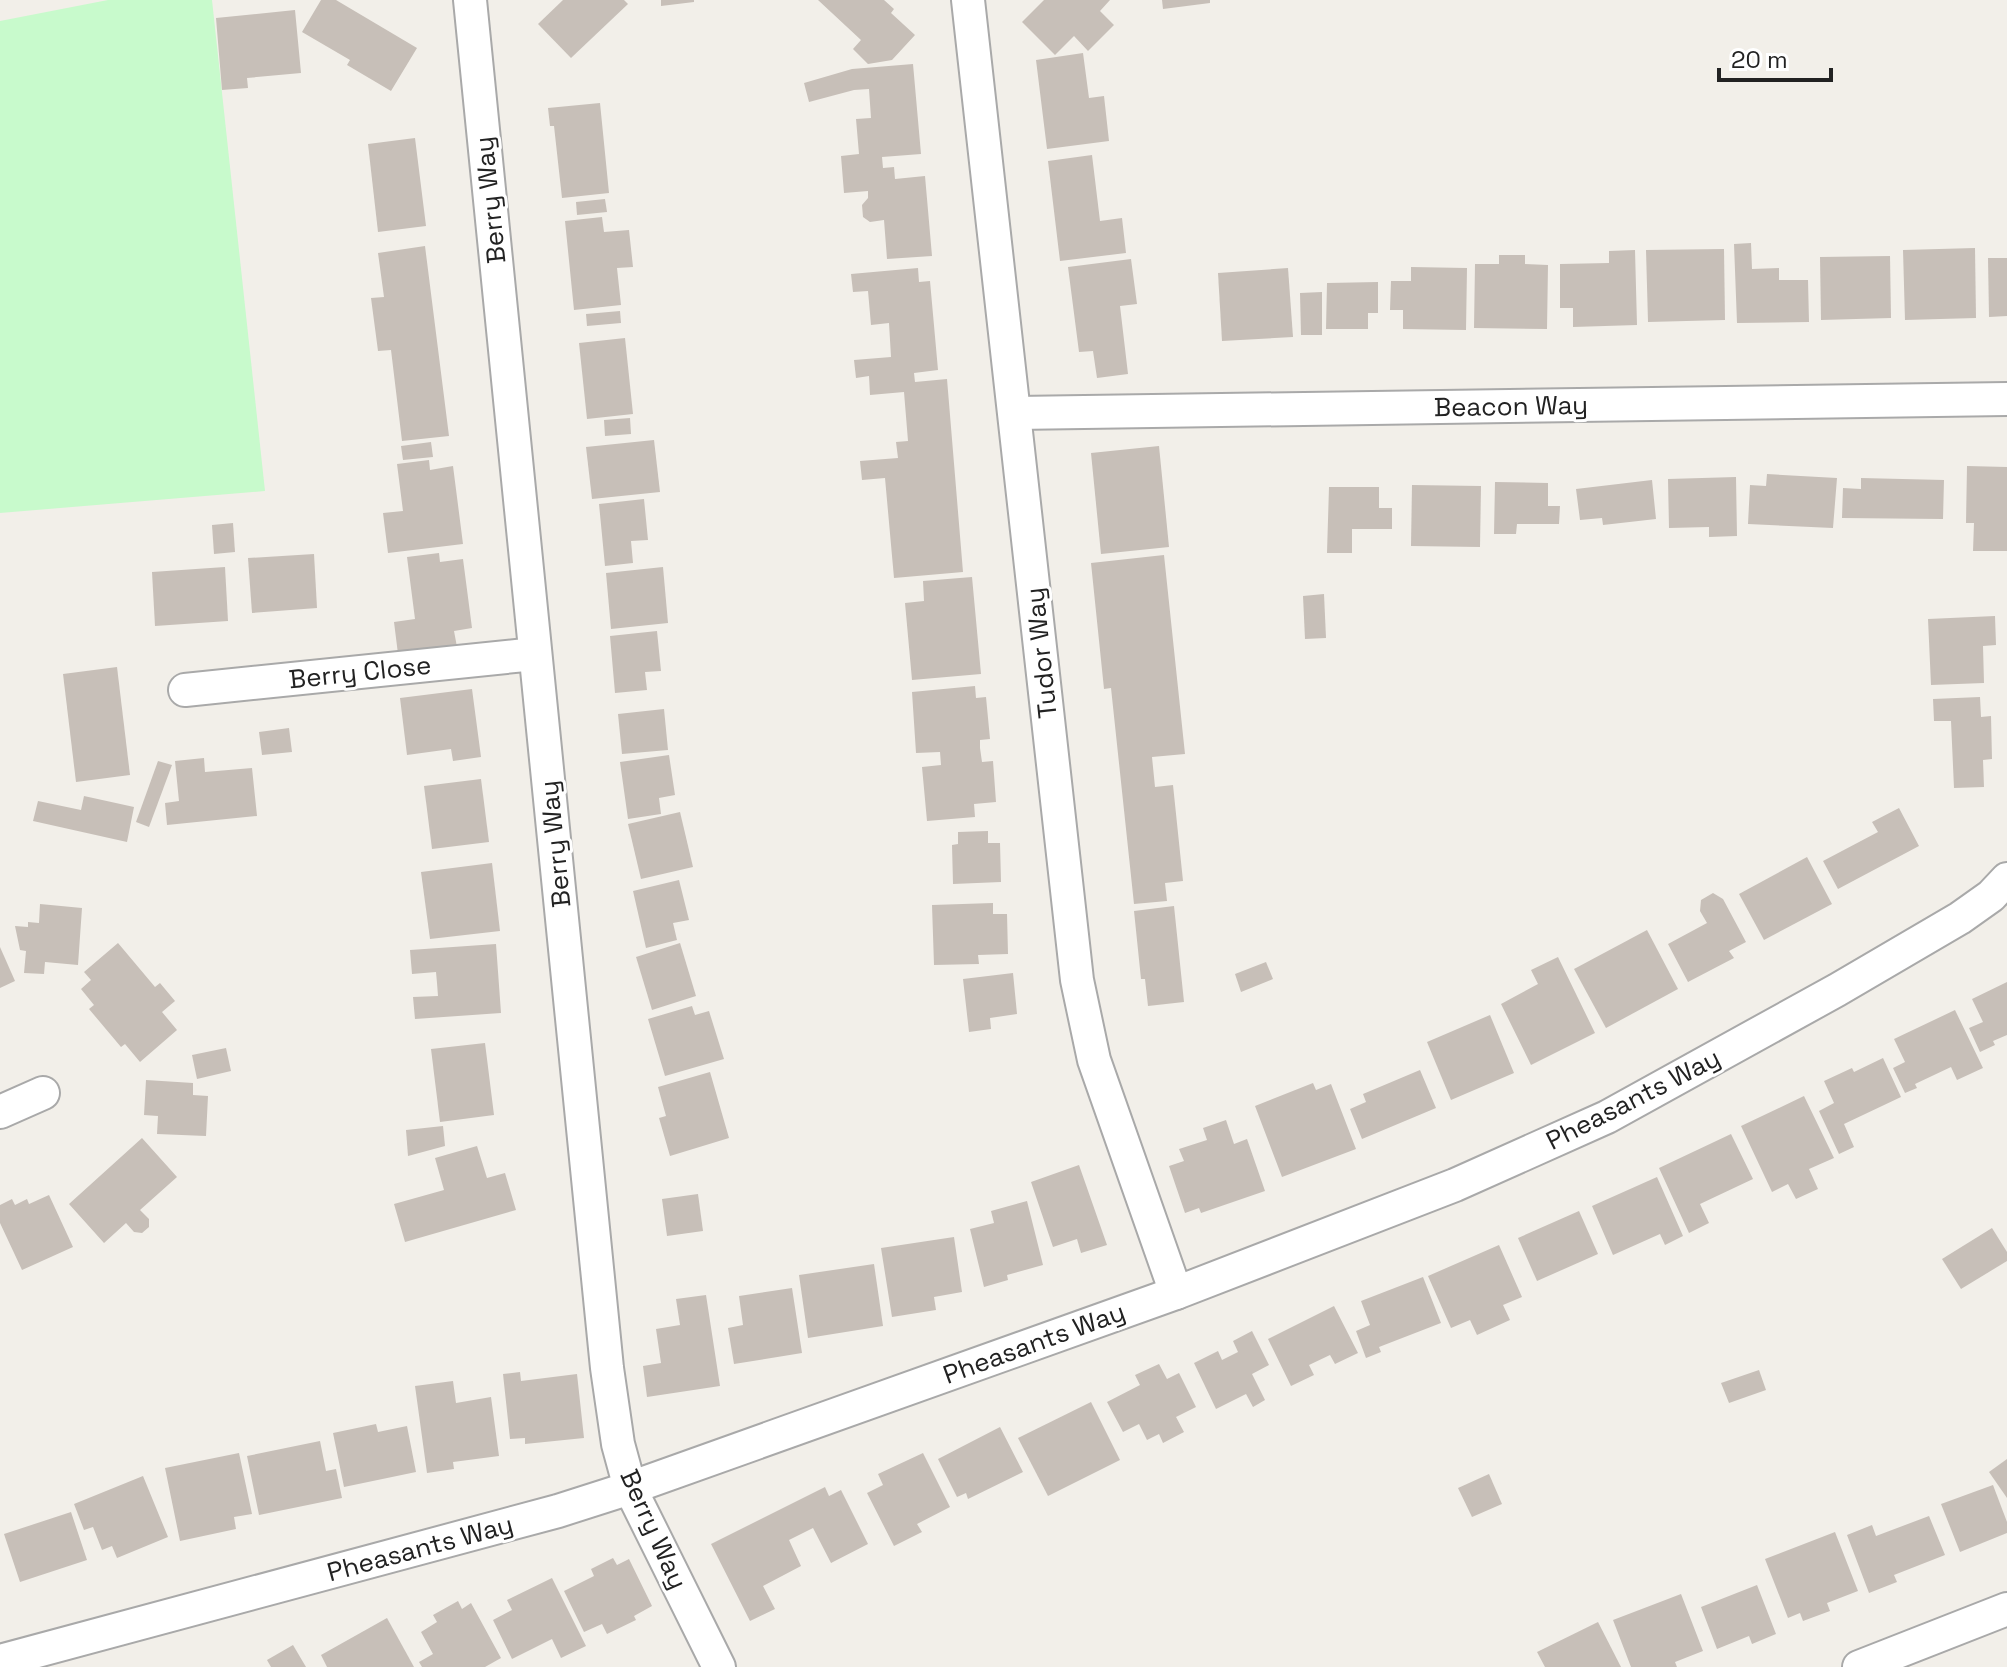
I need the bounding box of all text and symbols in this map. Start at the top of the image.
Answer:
scale bar [1719,32,1831,82]
text: 20 m [1731,44,1788,75]
street label: Berry Way [466,135,514,265]
street label: Beacon Way [1434,388,1588,424]
street label: Tudor Way [1017,586,1065,720]
street label: Berry Close [287,648,433,696]
street label: Berry Way [531,779,579,909]
street label: Pheasants Way [1540,1040,1726,1158]
street label: Pheasants Way [938,1294,1130,1392]
street label: Berry Way [613,1464,695,1594]
street label: Pheasants Way [323,1507,517,1589]

